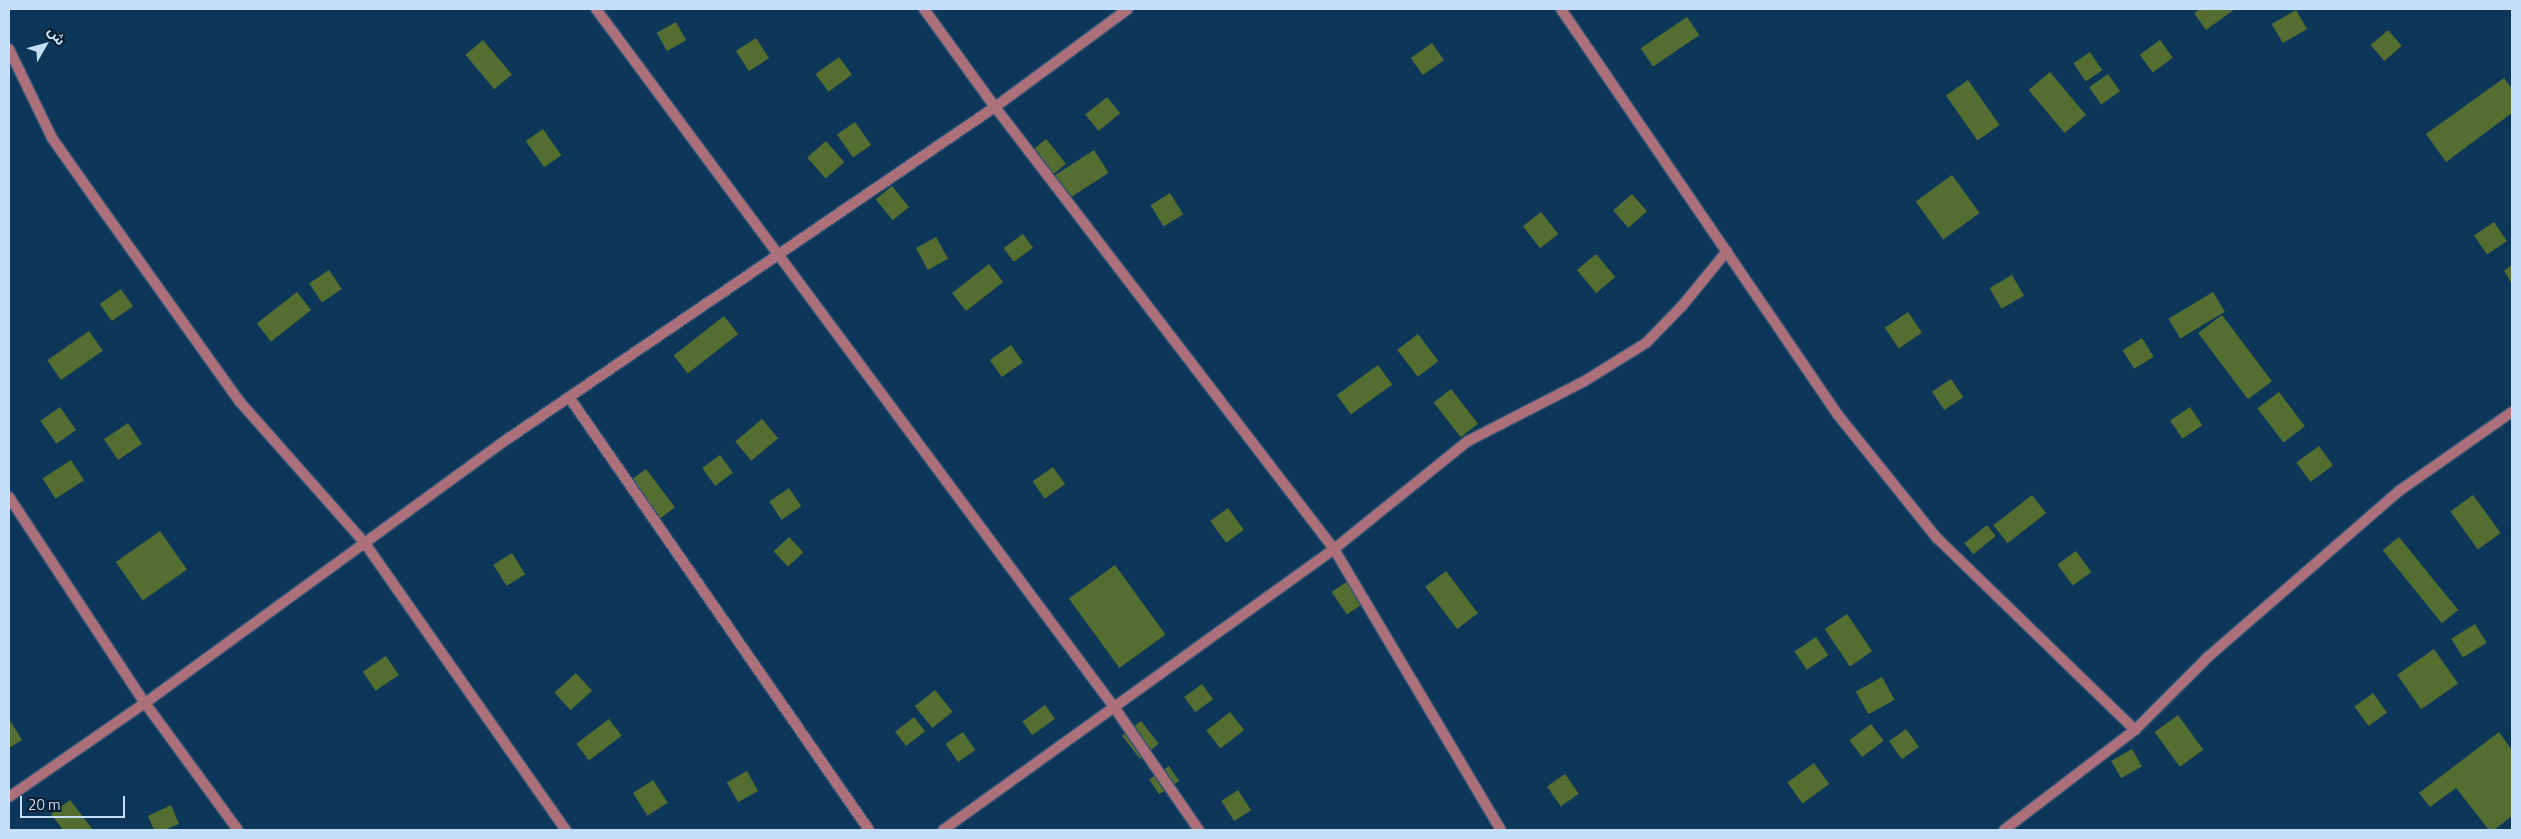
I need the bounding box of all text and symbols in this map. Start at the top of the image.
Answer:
north arrow [20,20,70,70]
text: ش [43,21,71,49]
scale bar [22,786,128,818]
text: 20 m [28,793,61,816]

